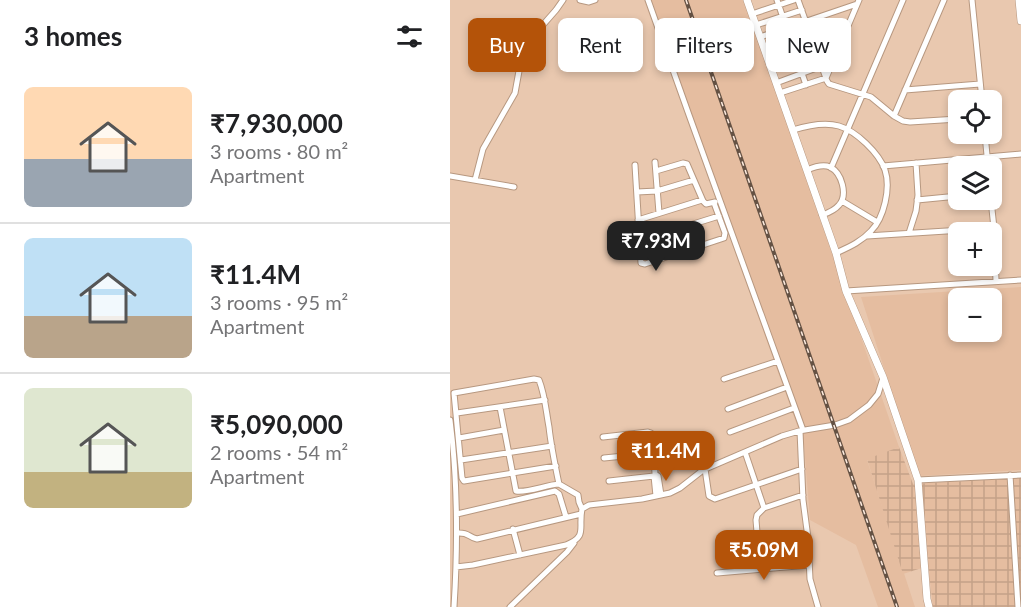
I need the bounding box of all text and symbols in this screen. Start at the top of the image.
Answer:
chip: Buy [468,18,546,72]
chip: Rent [558,18,643,72]
chip: Filters [655,18,754,72]
chip: New [766,18,851,72]
text: 3 homes [24,20,122,52]
icon: filters [393,20,426,53]
map controls [948,90,1002,342]
button: locate [948,90,1002,144]
text: ₹7,930,000 [210,107,343,139]
icon: home [72,111,144,183]
text: 3 rooms · 80 m² [210,139,348,163]
button: layers [948,156,1002,210]
text: Apartment [210,163,304,187]
pin: ₹7.93M [607,221,705,272]
button: + [948,222,1002,276]
text: ₹7.93M [621,228,691,252]
text: ₹11.4M [210,258,301,290]
icon: home [72,262,144,334]
button: − [948,288,1002,342]
text: 3 rooms · 95 m² [210,290,348,314]
text: Apartment [210,314,304,338]
text: ₹5,090,000 [210,408,343,440]
icon: home [72,412,144,484]
pin: ₹11.4M [617,431,715,482]
text: ₹11.4M [631,438,701,462]
text: 2 rooms · 54 m² [210,440,348,464]
text: Apartment [210,464,304,488]
pin: ₹5.09M [715,530,813,581]
text: ₹5.09M [729,537,799,561]

